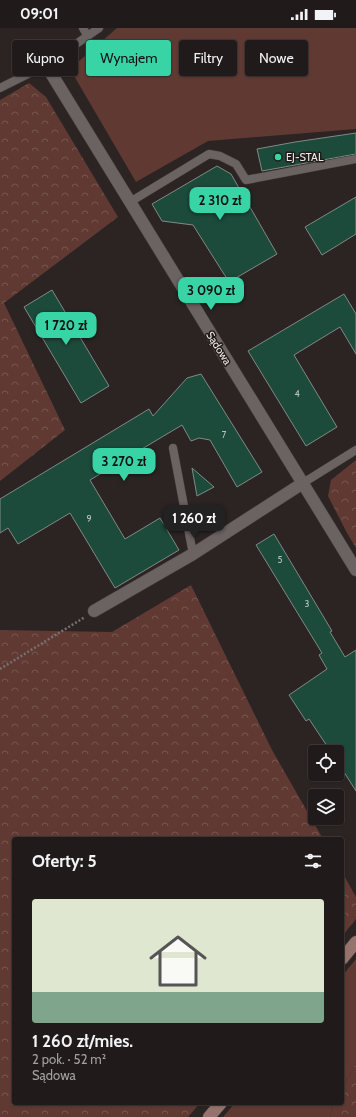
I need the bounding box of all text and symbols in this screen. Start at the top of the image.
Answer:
text: 09:01 [20,5,58,23]
chip: Kupno [12,40,78,76]
chip: Wynajem [86,40,171,76]
chip: Filtry [179,40,237,76]
chip: Nowe [245,40,308,76]
place label: EJ-STAL [286,150,324,164]
marker: EJ-STAL [273,152,283,162]
pin: 2 310 zł [179,187,261,221]
text: 2 310 zł [198,192,242,208]
pin: 3 090 zł [170,277,252,311]
text: 3 090 zł [187,282,235,298]
pin: 1 720 zł [25,312,107,346]
text: 1 720 zł [45,317,87,333]
street label: Sądowa [203,329,235,368]
house number: 4 [294,388,300,399]
house number: 7 [222,429,227,440]
pin: 3 270 zł [83,448,165,482]
text: 3 270 zł [102,453,146,469]
pin: 1 260 zł [153,505,235,539]
text: 1 260 zł [172,510,216,526]
house number: 9 [86,513,92,524]
house number: 5 [278,554,283,565]
house number: 3 [305,598,310,609]
map controls [308,745,344,825]
button: locate [308,745,344,781]
button: layers [308,789,344,825]
icon: filters [302,850,324,872]
text: Oferty: 5 [32,851,97,871]
icon: home [142,925,214,997]
text: 1 260 zł/mies. [32,1031,133,1051]
text: 2 pok. · 52 m² [32,1051,106,1067]
text: Sądowa [32,1067,76,1083]

